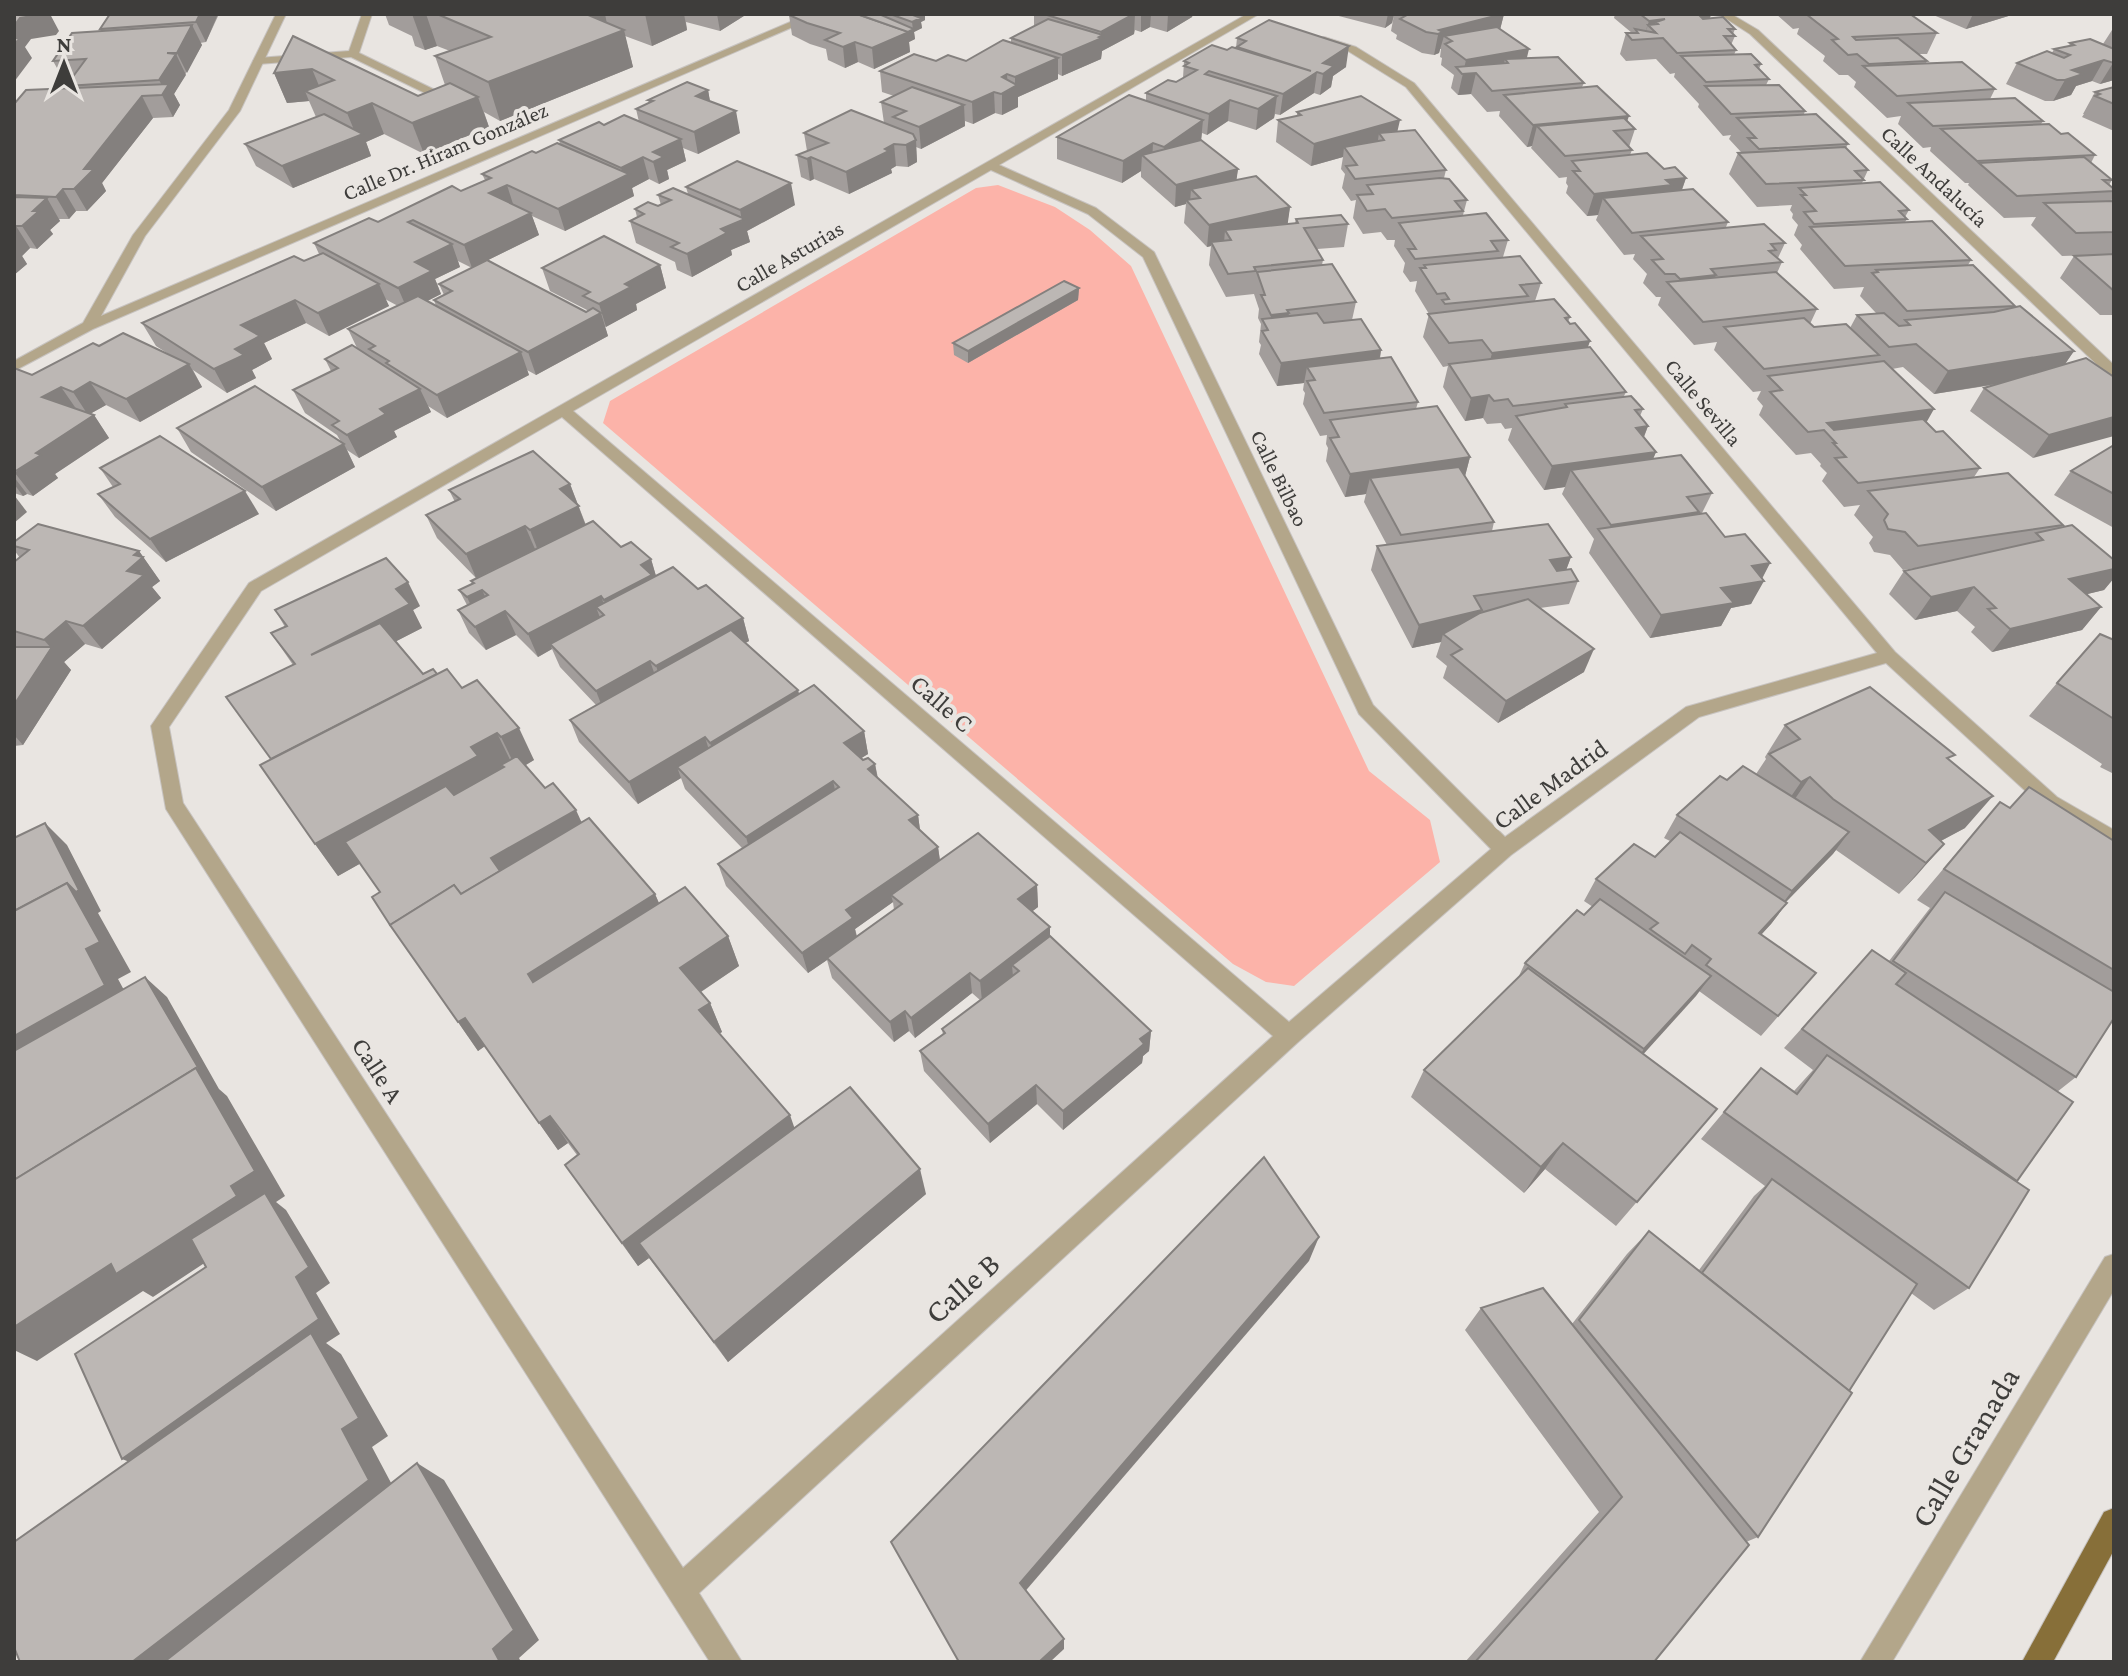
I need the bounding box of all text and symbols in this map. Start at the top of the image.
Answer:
north arrow [24,24,104,104]
text: N [57,32,72,57]
street label: Calle Dr. Hiram González [339,97,551,206]
street label: Calle Andalucía [1876,121,1993,232]
street label: Calle Asturias [731,215,848,297]
street label: Calle Sevilla [1660,354,1747,451]
street label: Calle Bilbao [1245,426,1314,531]
street label: Calle C [905,669,979,738]
street label: Calle Madrid [1487,733,1613,836]
street label: Calle A [346,1032,409,1109]
street label: Calle B [917,1245,1007,1331]
street label: Calle Granada [1903,1360,2027,1533]

